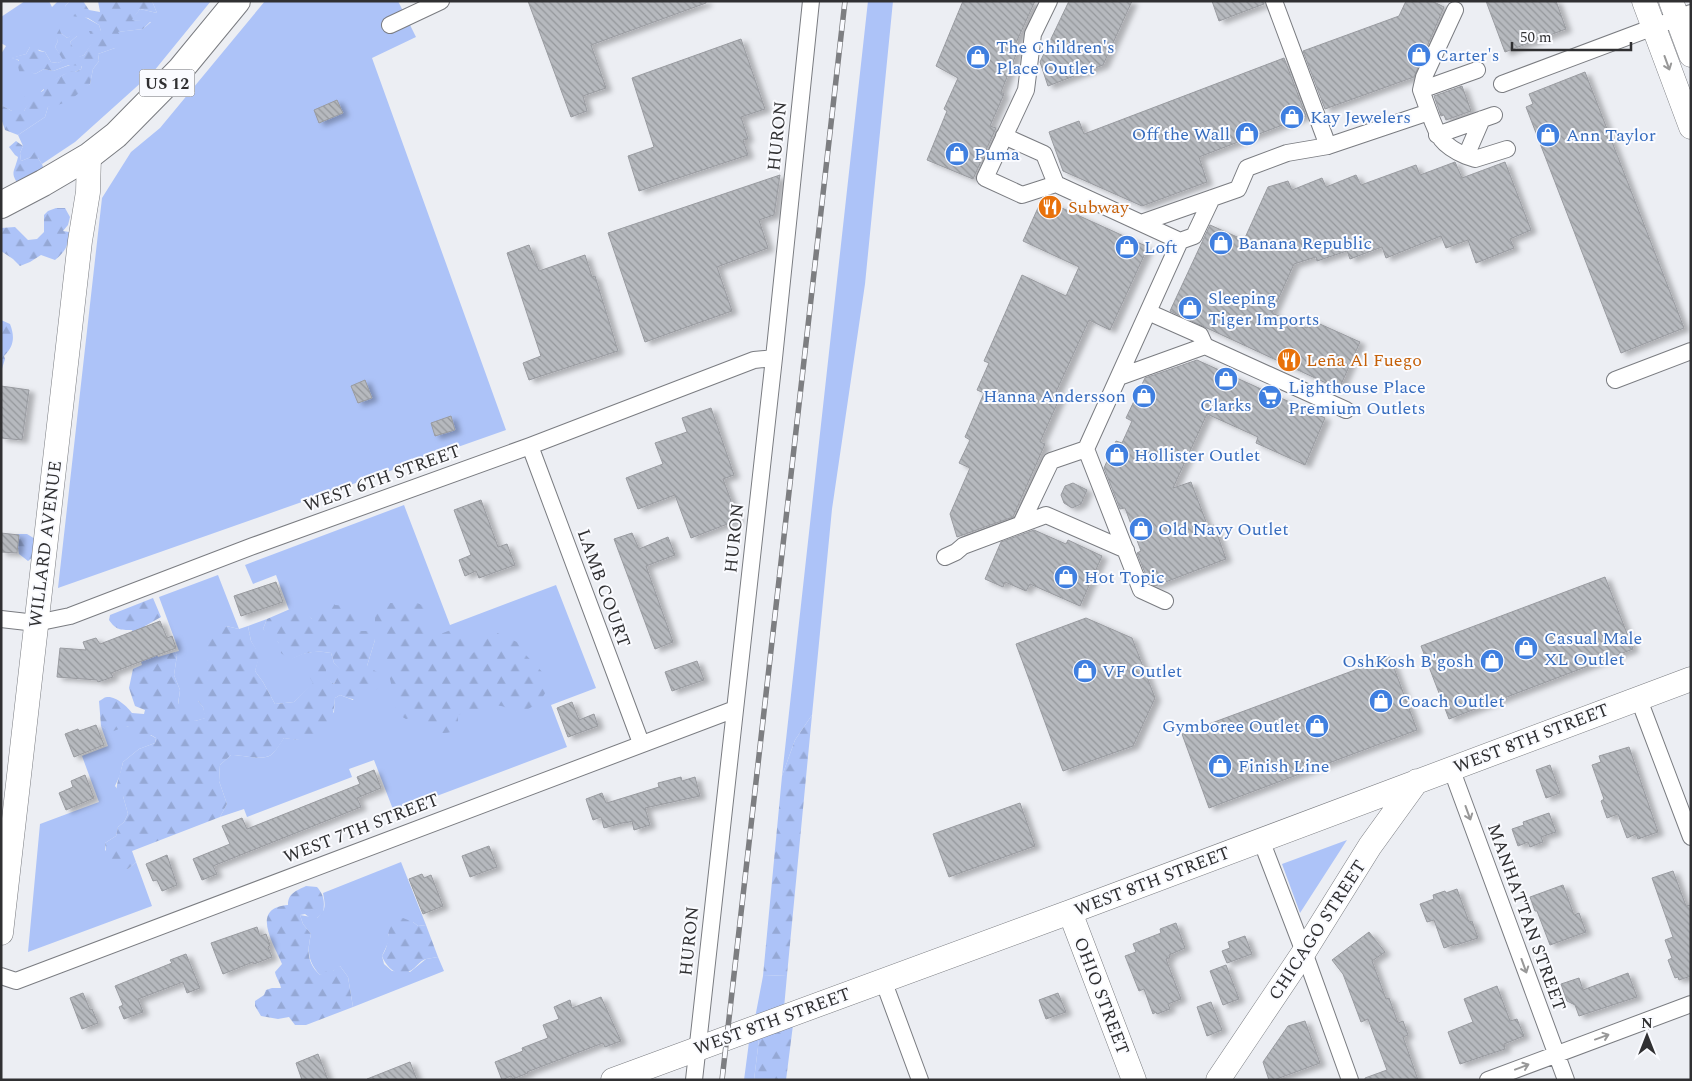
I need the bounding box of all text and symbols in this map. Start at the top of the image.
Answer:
scale bar [1512,20,1631,52]
text: 50 m [1520,26,1552,49]
place label: The Children's Place Outlet [996,34,1115,82]
shop icon: Carter's [1406,42,1432,68]
place label: Carter's [1436,42,1500,69]
shop icon: The Children's Place Outlet [965,44,991,70]
one-way arrow [1663,55,1672,71]
road number: US 12 [140,70,194,96]
street label: HURON [760,100,795,172]
shop icon: Kay Jewelers [1279,104,1305,130]
place label: Kay Jewelers [1310,104,1411,131]
place label: Off the Wall [1132,121,1230,148]
shop icon: Off the Wall [1234,121,1260,147]
shop icon: Ann Taylor [1535,122,1561,148]
place label: Ann Taylor [1566,122,1656,149]
shop icon: Puma [944,141,970,167]
place label: Puma [974,141,1020,168]
restaurant icon: Subway [1037,194,1063,220]
place label: Subway [1068,194,1130,221]
shop icon: Banana Republic [1208,230,1234,256]
place label: Banana Republic [1238,230,1372,257]
shop icon: Loft [1114,234,1140,260]
place label: Loft [1144,234,1178,261]
place label: Sleeping Tiger Imports [1208,285,1320,333]
shop icon: Sleeping Tiger Imports [1177,295,1203,321]
restaurant icon: Leña Al Fuego [1276,347,1302,373]
place label: Leña Al Fuego [1306,347,1422,374]
shop icon: Clarks [1213,366,1239,392]
place label: Lighthouse Place Premium Outlets [1288,374,1426,422]
place label: Hanna Andersson [983,383,1126,410]
shop icon: Hanna Andersson [1131,383,1157,409]
supermarket icon: Lighthouse Place Premium Outlets [1257,384,1283,410]
place label: Clarks [1200,392,1252,419]
street label: WEST 6TH STREET [300,438,464,519]
shop icon: Hollister Outlet [1104,442,1130,468]
place label: Hollister Outlet [1134,442,1260,469]
street label: WILLARD AVENUE [22,459,69,629]
street label: HURON [717,502,752,574]
shop icon: Old Navy Outlet [1128,516,1154,542]
place label: Old Navy Outlet [1158,516,1289,543]
street label: LAMB COURT [570,525,637,651]
shop icon: Hot Topic [1053,564,1079,590]
place label: Hot Topic [1084,564,1165,591]
place label: Casual Male XL Outlet [1544,625,1642,673]
shop icon: Casual Male XL Outlet [1513,635,1539,661]
place label: OshKosh B'gosh [1342,648,1474,675]
shop icon: OshKosh B'gosh [1479,648,1505,674]
shop icon: VF Outlet [1072,658,1098,684]
place label: VF Outlet [1102,658,1182,685]
shop icon: Coach Outlet [1368,688,1394,714]
place label: Coach Outlet [1398,688,1505,715]
street label: WEST 8TH STREET [1449,696,1613,781]
place label: Gymboree Outlet [1162,713,1300,740]
shop icon: Gymboree Outlet [1304,713,1330,739]
shop icon: Finish Line [1207,753,1233,779]
place label: Finish Line [1238,753,1329,780]
street label: WEST 7TH STREET [279,786,443,871]
one-way arrow [1464,805,1473,821]
street label: MANHATTAN STREET [1480,820,1573,1015]
street label: WEST 8TH STREET [1070,839,1234,924]
street label: CHICAGO STREET [1262,855,1373,1006]
street label: HURON [672,905,707,977]
street label: OHIO STREET [1067,933,1136,1059]
one-way arrow [1520,958,1529,973]
street label: WEST 8TH STREET [690,981,854,1062]
north arrow [1622,1011,1672,1061]
text: N [1641,1013,1653,1034]
one-way arrow [1594,1032,1609,1041]
one-way arrow [1514,1062,1529,1071]

